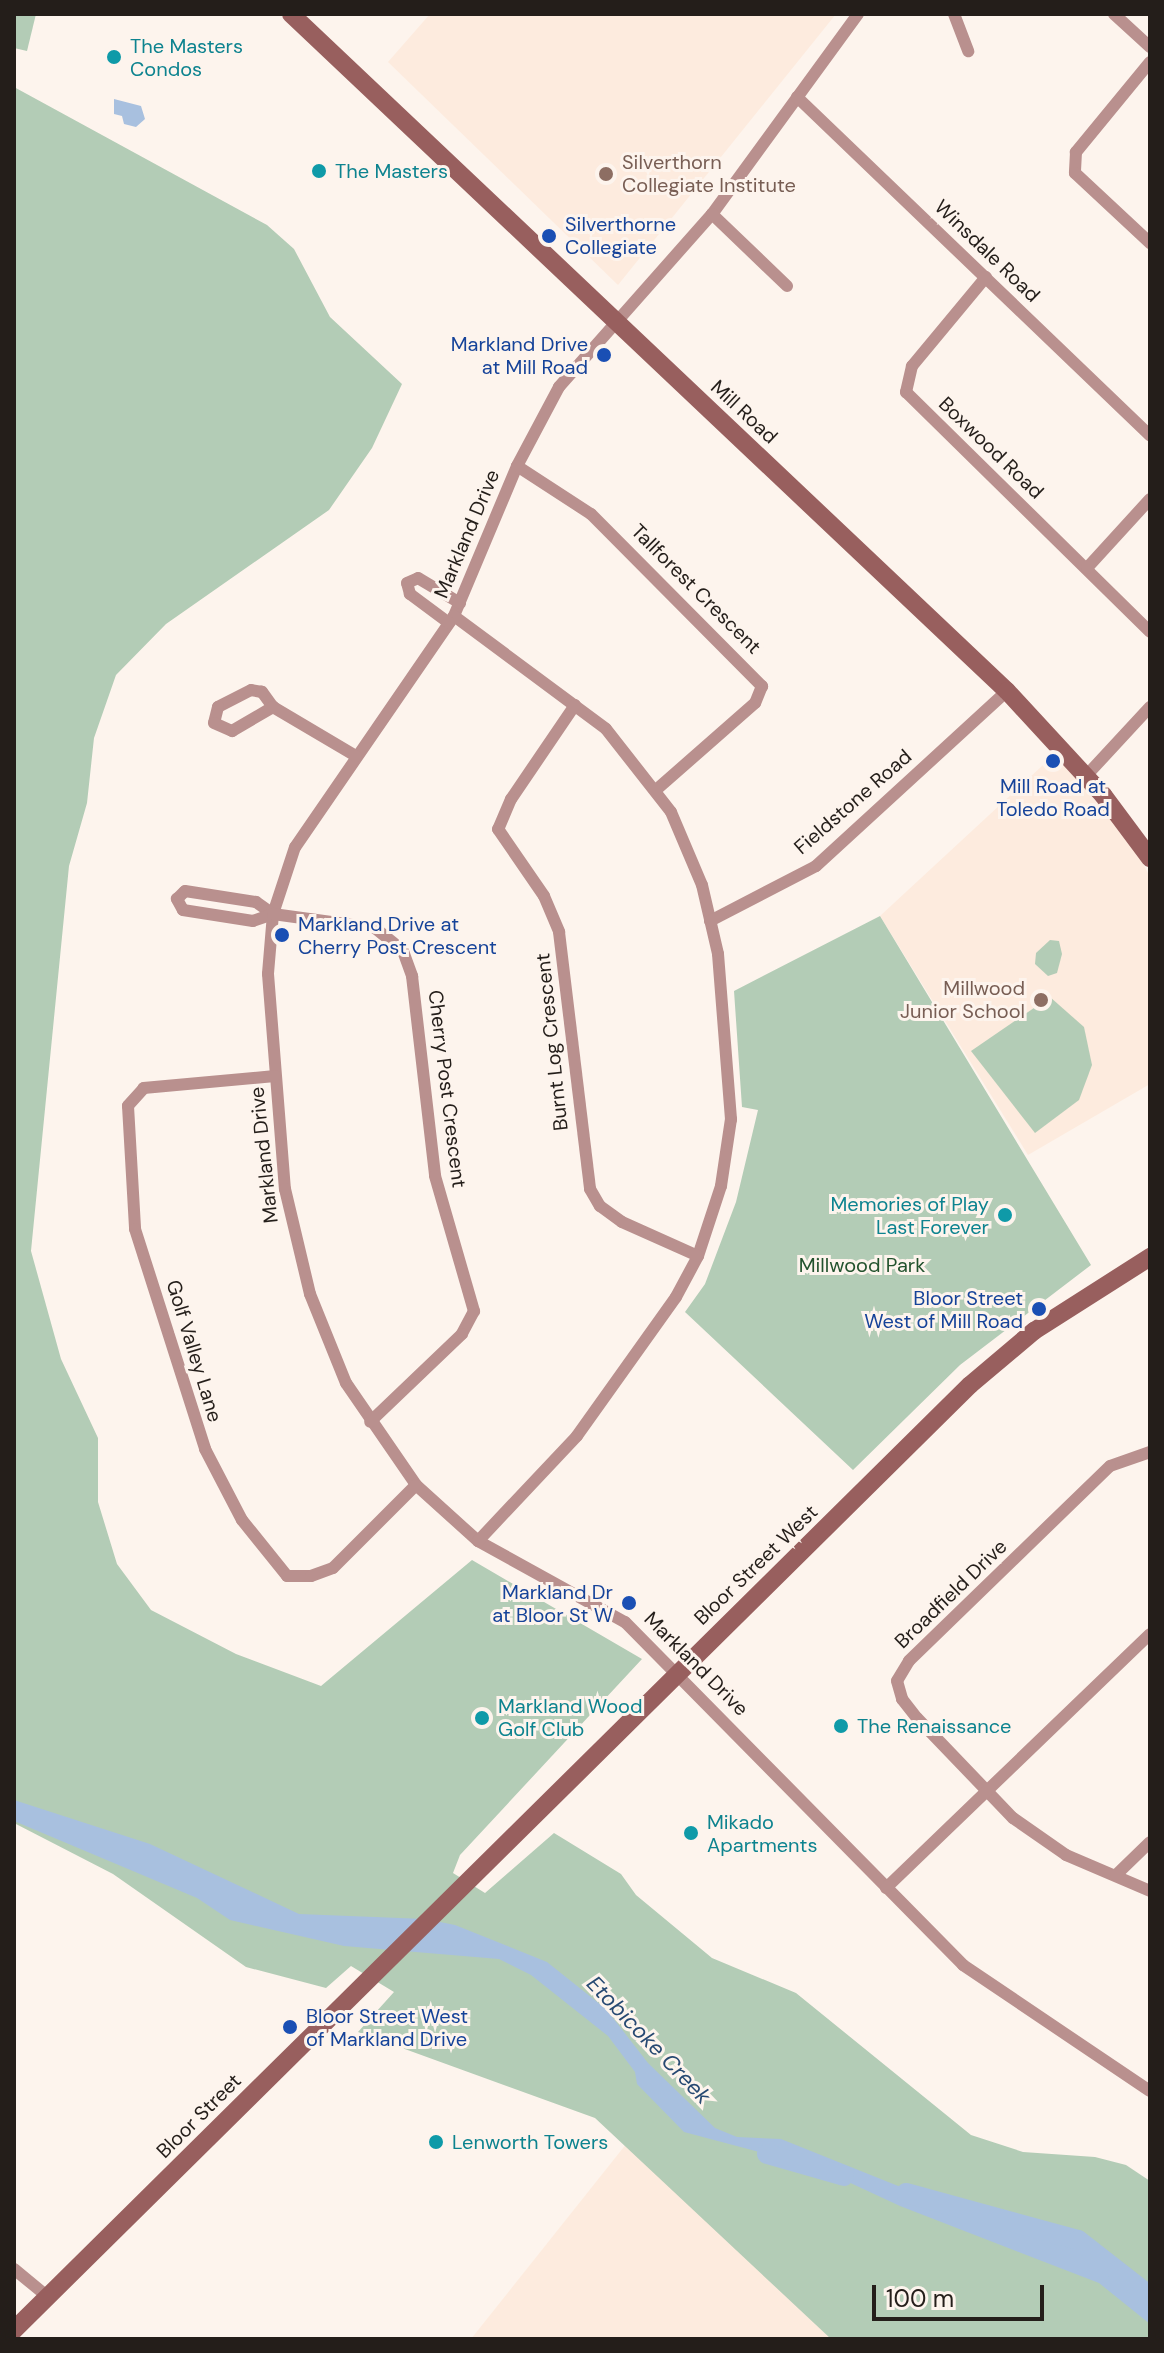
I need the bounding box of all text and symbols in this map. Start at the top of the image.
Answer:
place label: The Masters Condos [130,34,243,81]
marker: The Masters Condos [105,48,123,66]
place label: Silverthorn Collegiate Institute [622,150,796,197]
place label: The Masters [335,159,448,183]
marker: The Masters [310,162,328,180]
marker: Silverthorn Collegiate Institute [597,165,615,183]
street label: Winsdale Road [929,195,1045,307]
place label: Silverthorne Collegiate [565,212,676,259]
marker: Silverthorne Collegiate [540,227,558,245]
place label: Markland Drive at Mill Road [451,332,588,379]
marker: Markland Drive at Mill Road [595,346,613,364]
street label: Mill Road [706,375,782,449]
street label: Boxwood Road [934,392,1048,504]
street label: Markland Drive [429,466,505,602]
street label: Tallforest Crescent [626,519,766,659]
street label: Fieldstone Road [789,745,917,859]
marker: Mill Road at Toledo Road [1044,752,1062,770]
place label: Mill Road at Toledo Road [996,774,1110,821]
place label: Markland Drive at Cherry Post Crescent [298,912,497,959]
marker: Markland Drive at Cherry Post Crescent [273,926,291,944]
street label: Burnt Log Crescent [531,952,573,1132]
place label: Millwood Junior School [900,976,1025,1023]
street label: Cherry Post Crescent [423,989,471,1189]
marker: Millwood Junior School [1032,991,1050,1009]
street label: Markland Drive [245,1086,283,1224]
place label: Memories of Play Last Forever [830,1192,989,1239]
marker: Memories of Play Last Forever [996,1206,1014,1224]
park label: Millwood Park [799,1253,925,1277]
street label: Golf Valley Lane [161,1277,227,1425]
place label: Bloor Street West of Mill Road [864,1286,1023,1333]
marker: Bloor Street West of Mill Road [1030,1300,1048,1318]
street label: Bloor Street West [689,1500,823,1630]
street label: Broadfield Drive [890,1534,1012,1654]
place label: Markland Dr at Bloor St W [492,1580,613,1627]
marker: Markland Dr at Bloor St W [620,1594,638,1612]
street label: Markland Drive [639,1607,753,1721]
place label: Markland Wood Golf Club [498,1694,642,1741]
marker: Markland Wood Golf Club [473,1709,491,1727]
place label: The Renaissance [857,1714,1011,1738]
marker: The Renaissance [832,1717,850,1735]
place label: Mikado Apartments [707,1810,817,1857]
marker: Mikado Apartments [682,1824,700,1842]
water label: Etobicoke Creek [581,1971,717,2109]
place label: Bloor Street West of Markland Drive [306,2004,468,2051]
marker: Bloor Street West of Markland Drive [281,2018,299,2036]
street label: Bloor Street [152,2069,246,2163]
place label: Lenworth Towers [452,2130,608,2154]
marker: Lenworth Towers [427,2133,445,2151]
scale bar [876,2269,1048,2319]
text: 100 m [886,2283,954,2314]

